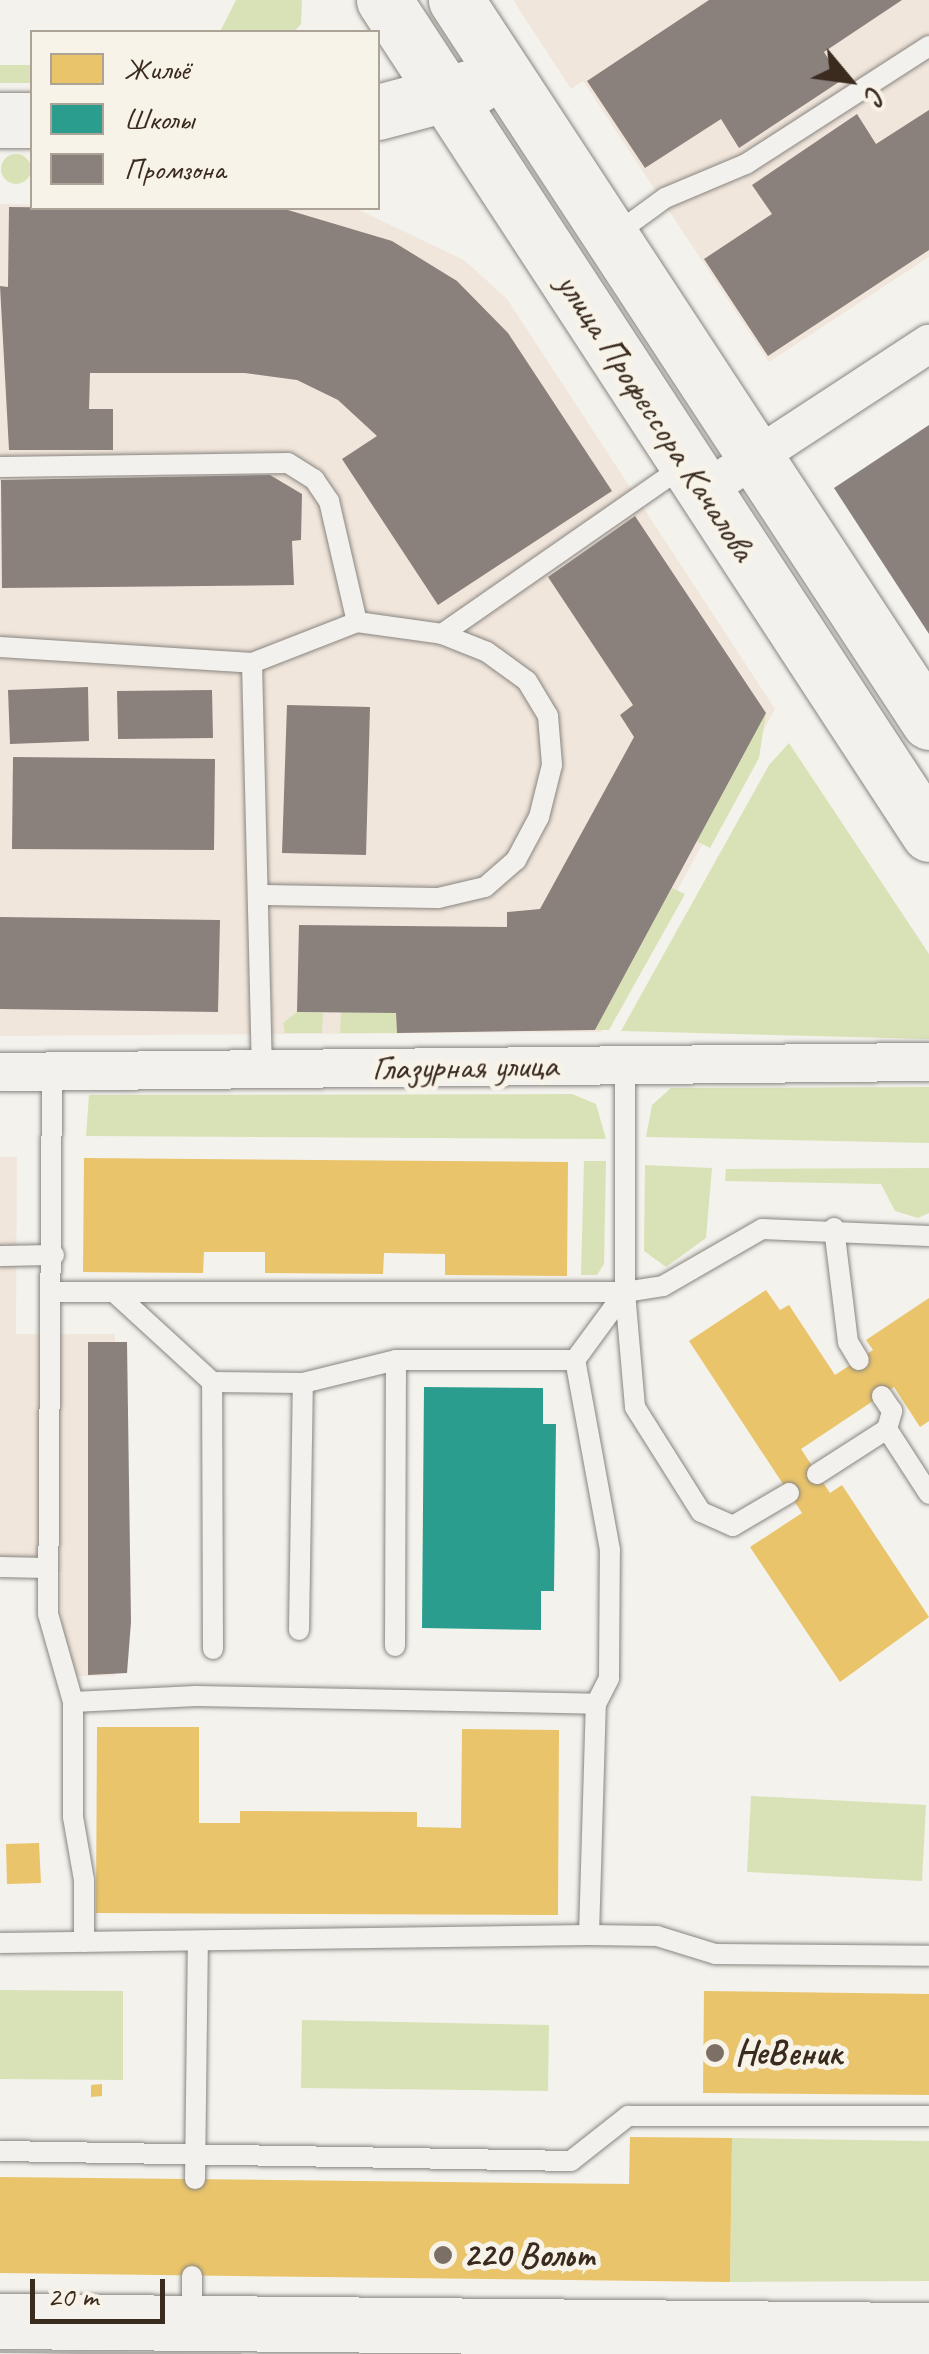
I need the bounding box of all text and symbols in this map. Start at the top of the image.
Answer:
legend [30,30,380,210]
north arrow [799,30,899,130]
text: Жильё [124,50,189,88]
text: С [857,80,894,109]
text: Школы [124,100,194,138]
text: Промзона [124,150,225,188]
street label: улица Профессора Качалова [548,267,764,567]
street label: Глазурная улица [370,1044,560,1090]
place label: НеВеник [735,2032,842,2074]
marker: НеВеник [704,2042,726,2064]
place label: 220 Вольт [463,2234,595,2276]
marker: 220 Вольт [432,2244,454,2266]
scale bar [35,2259,170,2321]
text: 20 m [47,2277,98,2315]

